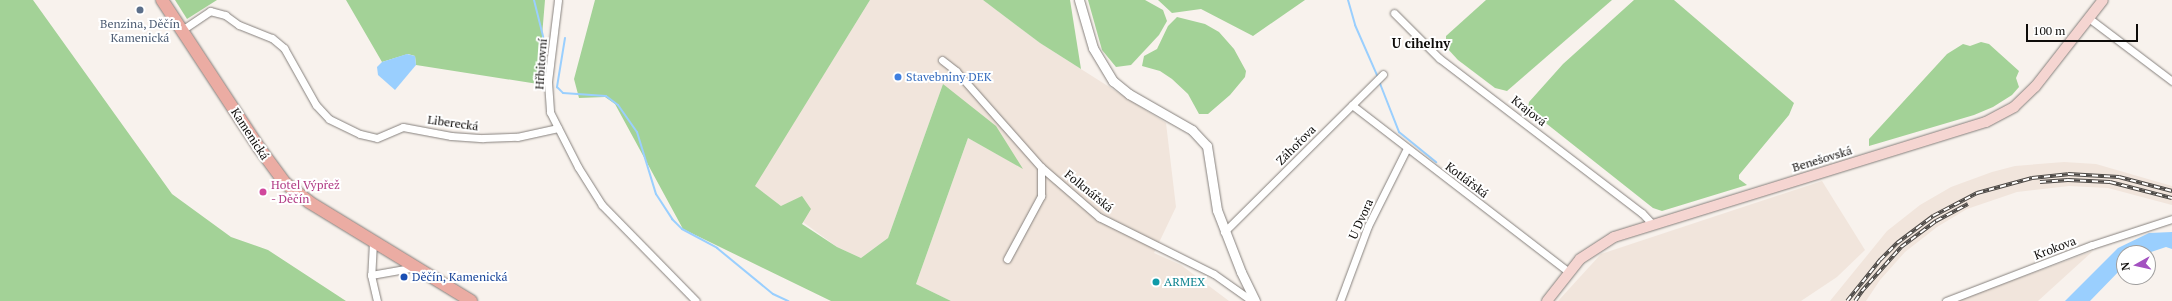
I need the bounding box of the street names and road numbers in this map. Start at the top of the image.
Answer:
street label: Hřbitovní [532,38,550,90]
street label: Krajová [1509,93,1549,129]
street label: Kamenická [228,105,272,163]
street label: Liberecká [427,112,479,134]
street label: Záhořova [1273,122,1319,168]
street label: Benešovská [1790,143,1854,175]
street label: Kotlářská [1443,159,1491,201]
street label: Folknářská [1062,167,1116,215]
street label: U Dvora [1346,197,1376,241]
street label: Krokova [2032,233,2078,263]

